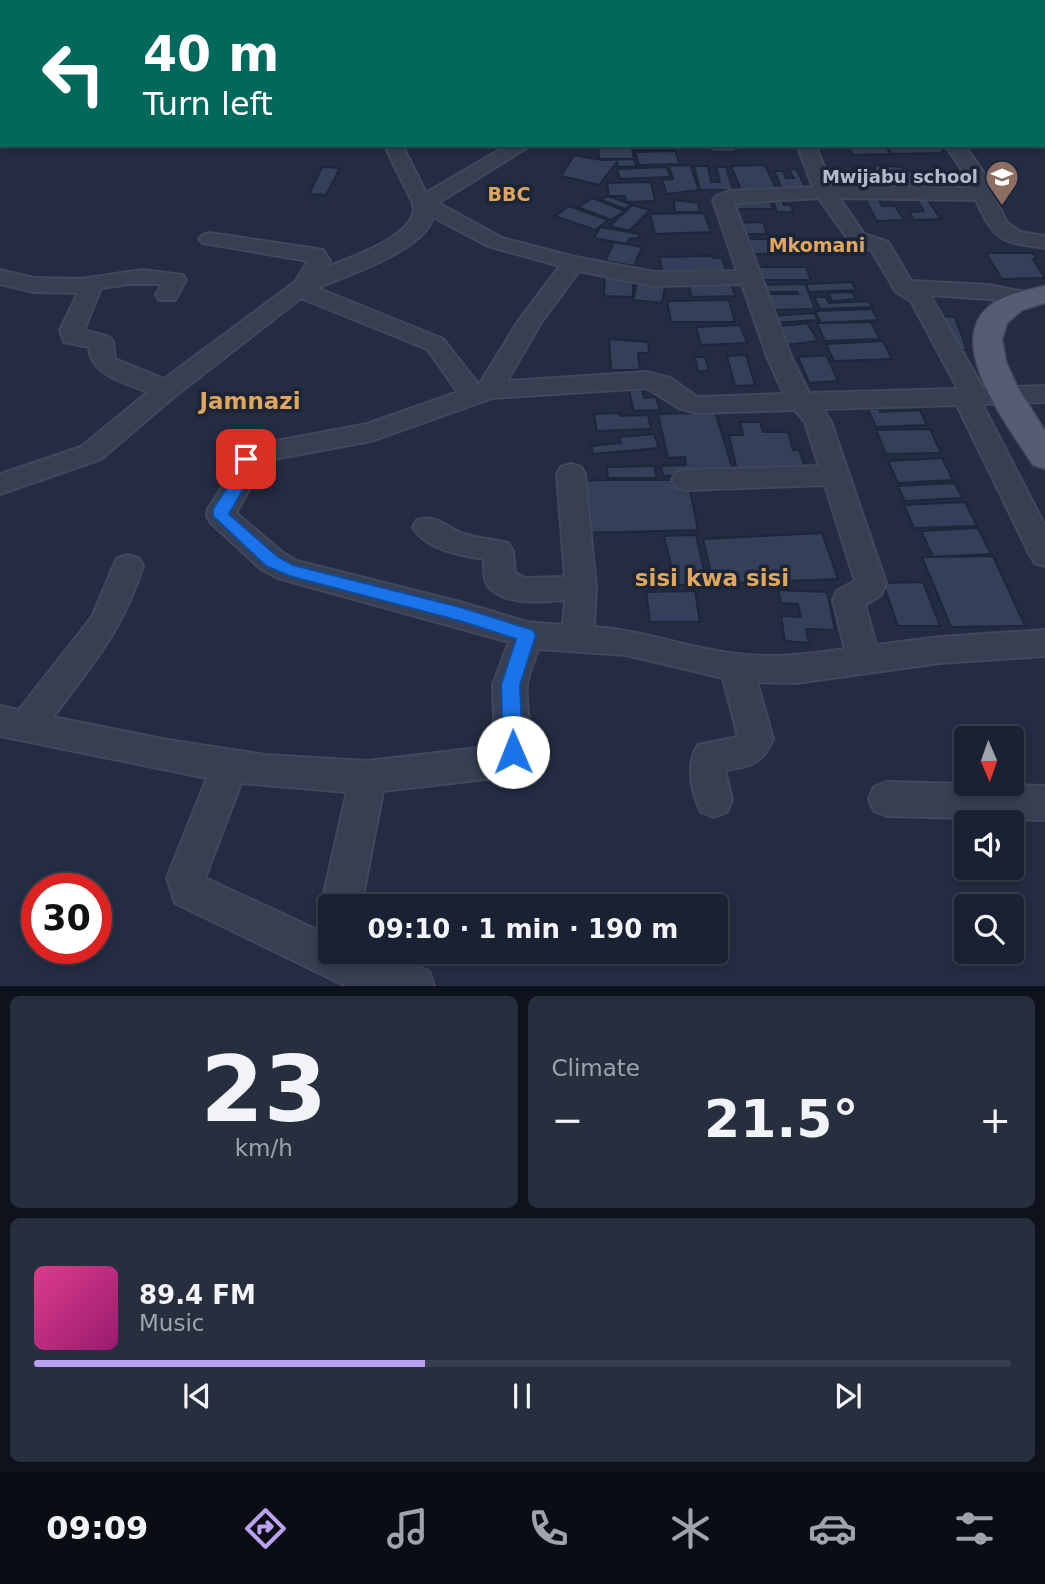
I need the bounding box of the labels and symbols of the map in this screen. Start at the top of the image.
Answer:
school or university icon: Mwijabu school [983,158,1021,207]
place label: Mwijabu school [822,166,978,187]
district label: BBC [488,183,530,205]
district label: Mkomani [769,234,865,256]
district label: Jamnazi [197,388,301,414]
pin [216,429,276,489]
district label: sisi kwa sisi [635,565,789,591]
position arrow [476,715,550,789]
north arrow [954,726,1024,796]
speed limit sign: 30 [21,873,112,964]

